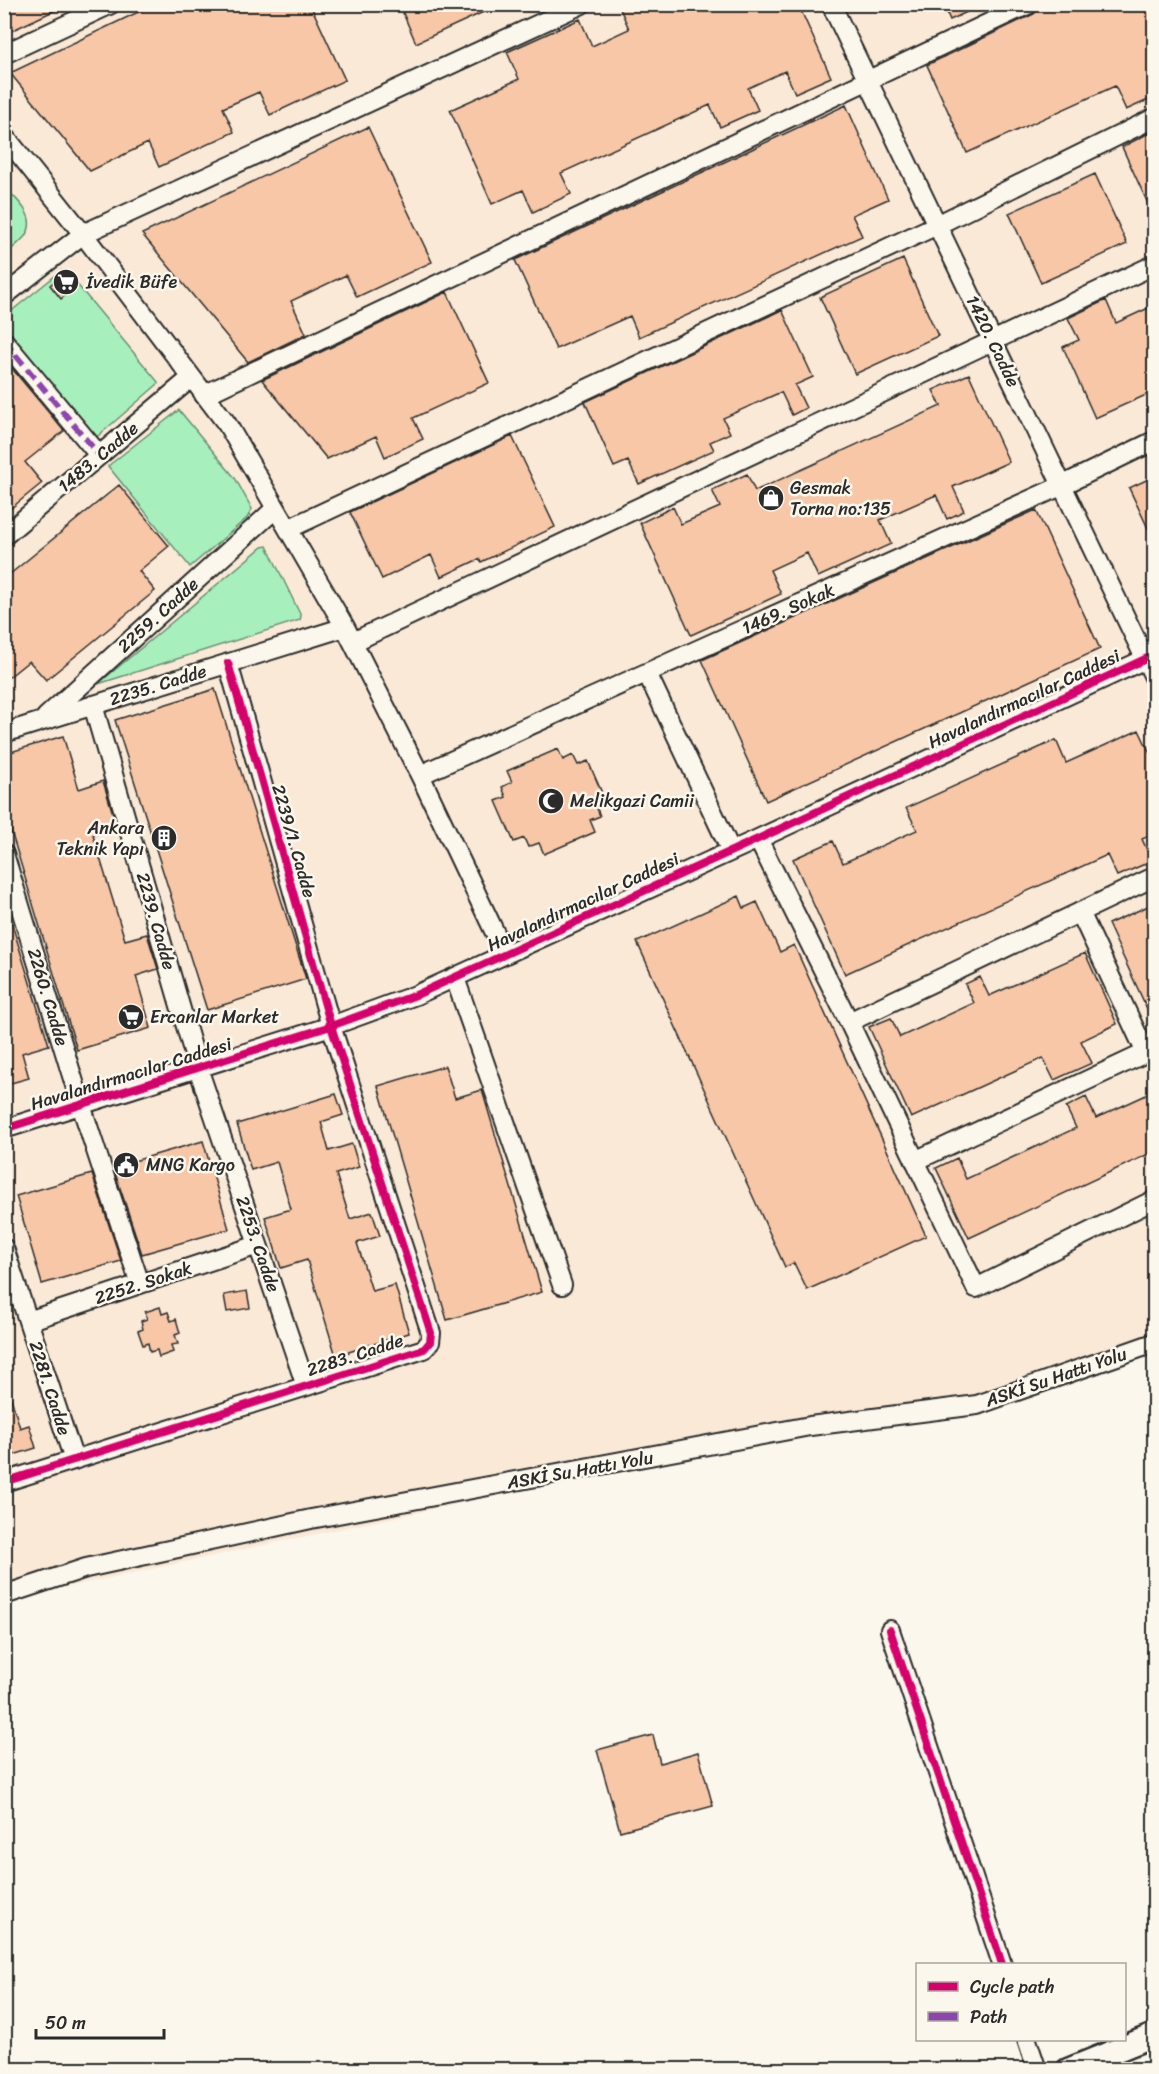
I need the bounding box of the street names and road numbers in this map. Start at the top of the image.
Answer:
street label: 1420. Cadde [957,289,1029,393]
street label: 1483. Cadde [50,413,146,501]
street label: 2259. Cadde [110,569,206,661]
street label: 1469. Sokak [736,574,840,644]
street label: Havalandırmacılar Caddesi [922,640,1126,758]
street label: 2235. Cadde [105,655,211,715]
street label: 2239/1. Cadde [262,780,326,902]
street label: Havalandırmacılar Caddesi [481,843,685,961]
street label: 2239. Cadde [127,868,185,974]
street label: 2260. Cadde [18,944,78,1050]
street label: Havalandırmacılar Caddesi [26,1028,237,1120]
street label: 2253. Cadde [227,1191,289,1297]
street label: 2252. Sokak [90,1252,196,1314]
street label: 2283. Cadde [302,1324,408,1386]
street label: 2281. Cadde [20,1336,80,1440]
street label: ASKİ Su Hattı Yolu [980,1338,1132,1417]
street label: ASKİ Su Hattı Yolu [503,1441,656,1499]

